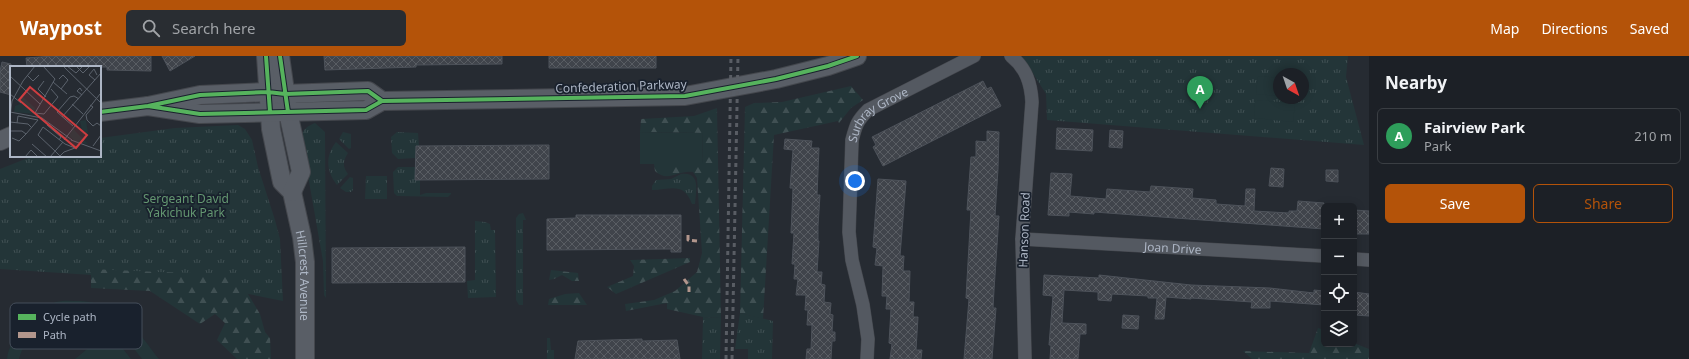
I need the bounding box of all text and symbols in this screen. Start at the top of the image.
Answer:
search box [126,10,406,46]
text: Waypost [20,15,102,41]
icon: search [140,17,162,39]
text: Search here [172,18,255,38]
text: Map [1490,19,1519,38]
text: Directions [1541,19,1608,38]
text: Saved [1630,19,1669,38]
inset map [10,66,101,157]
north arrow [1273,68,1309,104]
text: Nearby [1385,71,1447,94]
street label: Confederation Parkway [555,75,688,97]
pin: A [1187,76,1213,109]
street label: Surbray Grove [843,82,911,144]
text: Fairview Park [1424,117,1525,137]
text: A [1395,127,1404,145]
text: 210 m [1634,127,1672,145]
text: Park [1424,137,1451,155]
your location [845,171,865,191]
button: Save [1385,184,1525,223]
button: Share [1533,184,1673,223]
park label: Sergeant David Yakichuk Park [143,190,229,221]
street label: Hanson Road [1014,192,1034,268]
map controls [1321,203,1357,347]
button: + [1321,203,1357,239]
street label: Hillcrest Avenue [292,228,314,321]
street label: Joan Drive [1143,237,1202,258]
button: − [1321,239,1357,275]
button: locate [1321,275,1357,311]
legend [10,303,142,349]
text: Cycle path [43,309,96,324]
button: layers [1321,311,1357,347]
text: Path [43,327,67,342]

